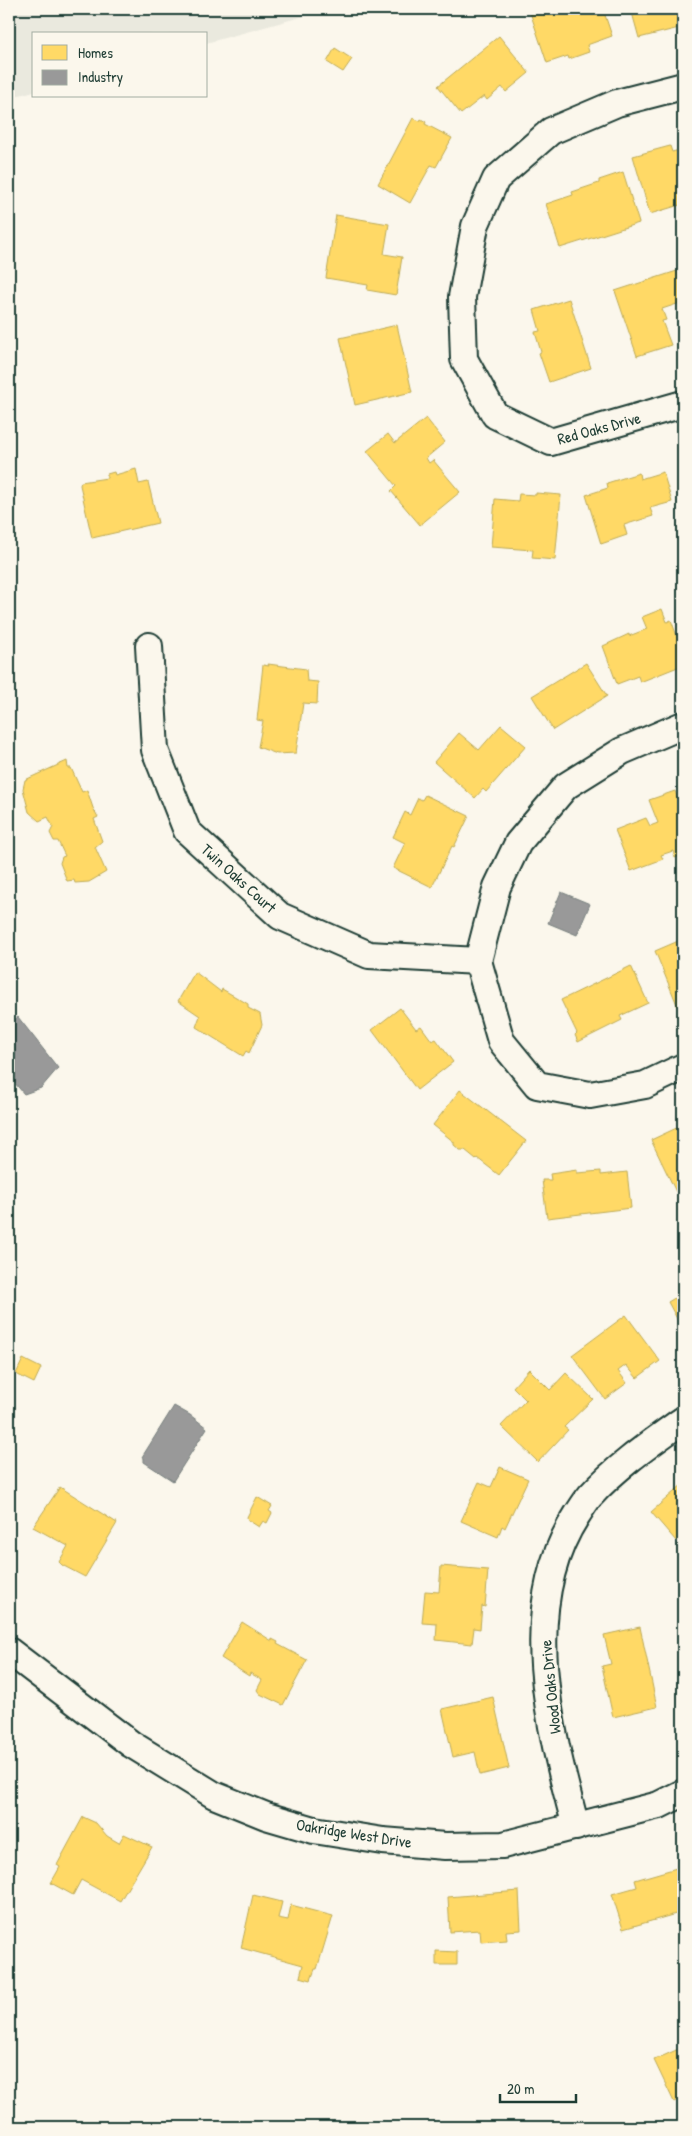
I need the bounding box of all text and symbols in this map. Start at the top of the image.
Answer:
legend [32,32,208,98]
text: Homes [78,42,113,63]
text: Industry [78,66,123,87]
street label: Red Oaks Drive [555,406,644,450]
street label: Twin Oaks Court [197,838,282,918]
street label: Wood Oaks Drive [534,1638,566,1735]
street label: Oakridge West Drive [295,1813,414,1853]
scale bar [500,2071,576,2103]
text: 20 m [507,2078,534,2099]

